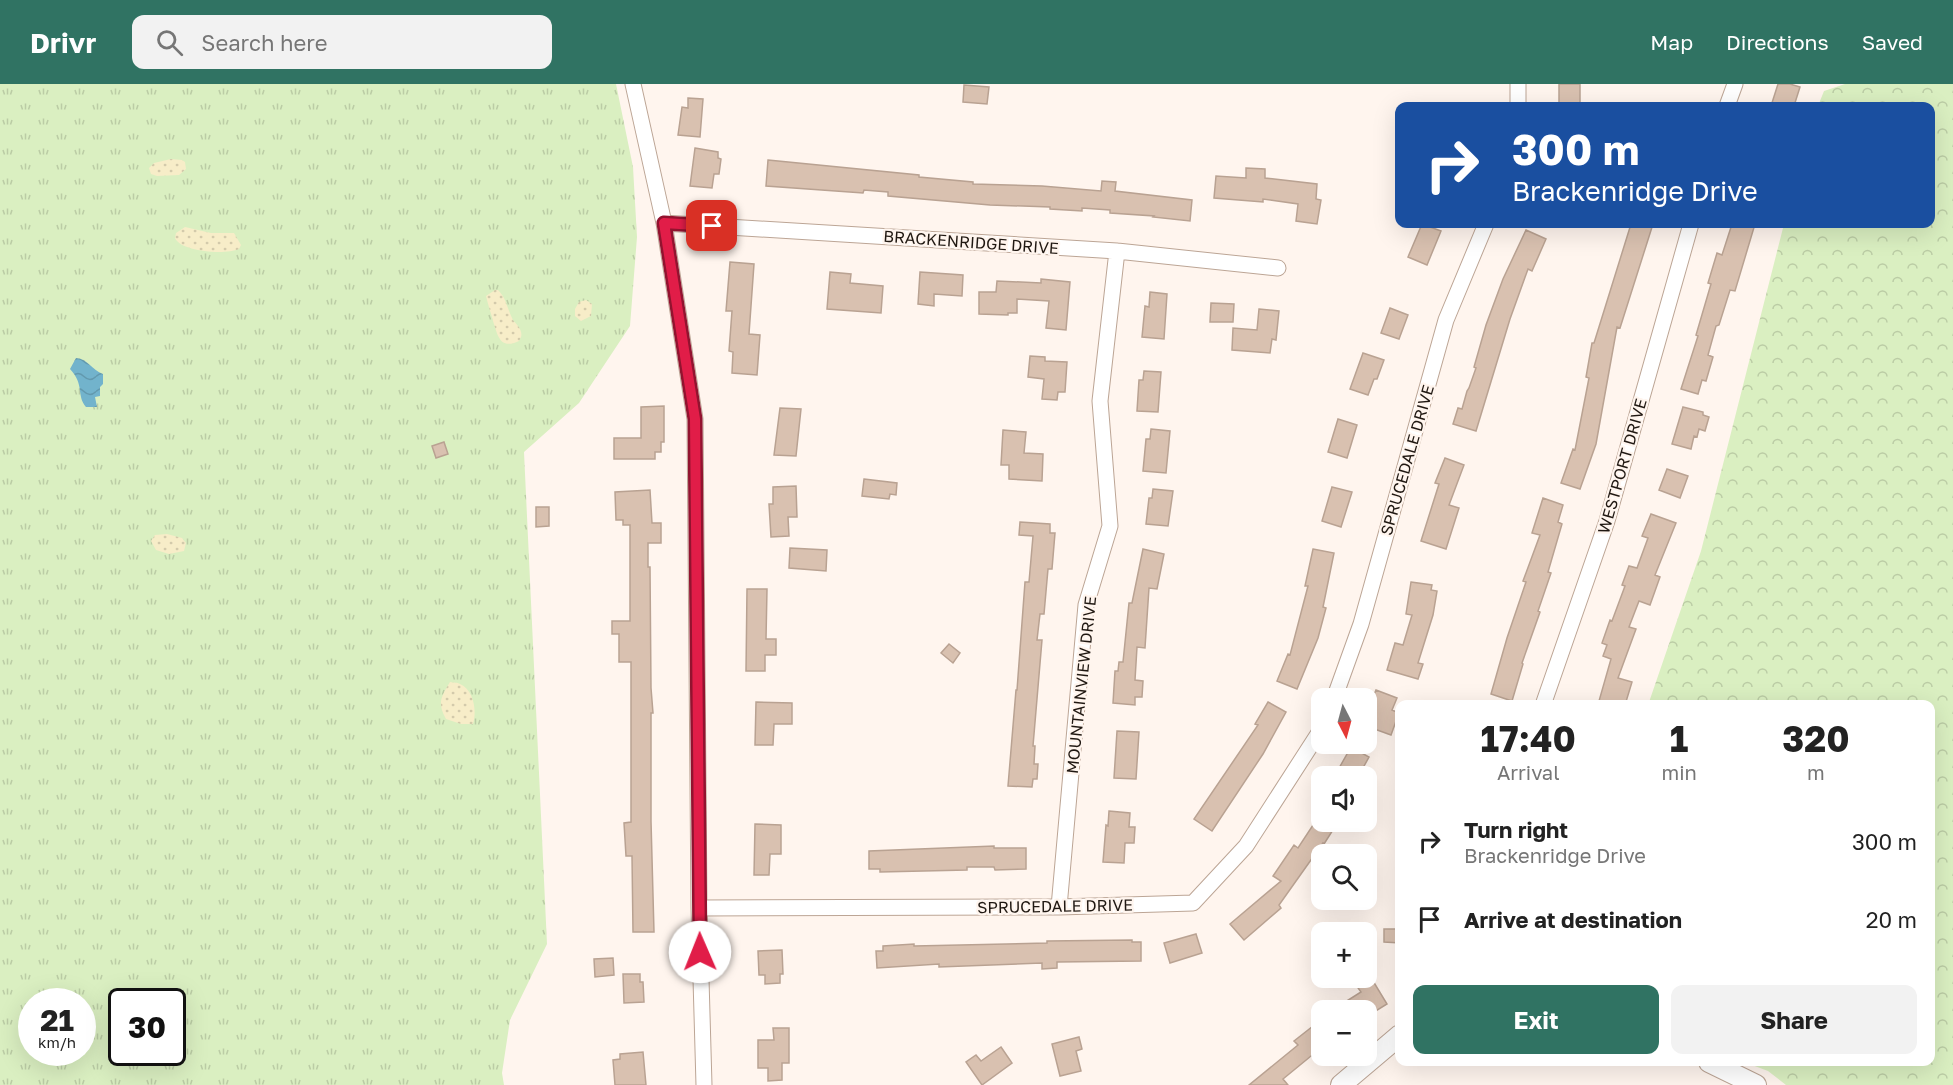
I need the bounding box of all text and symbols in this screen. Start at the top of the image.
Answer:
search box [132,15,552,69]
text: Drivr [30,26,96,59]
icon: search [153,26,186,59]
text: Search here [201,29,327,56]
text: Map [1650,29,1693,55]
text: Directions [1726,29,1829,55]
text: Saved [1862,29,1923,55]
text: 300 m [1512,124,1639,174]
icon: right [1413,126,1491,204]
text: Brackenridge Drive [1512,175,1758,207]
pin [686,200,737,251]
icon: arrive [695,209,728,242]
street label: BRACKENRIDGE DRIVE [883,226,1059,258]
street label: SPRUCEDALE DRIVE [1376,382,1438,538]
street label: WESTPORT DRIVE [1593,396,1651,536]
street label: MOUNTAINVIEW DRIVE [1062,595,1100,775]
north arrow [1311,688,1377,754]
map controls [1311,688,1377,1066]
text: 17:40 [1480,717,1576,760]
text: 1 [1670,717,1688,760]
text: 320 [1782,717,1850,760]
text: Arrival [1497,760,1560,784]
text: min [1661,760,1697,784]
text: m [1807,760,1825,784]
button: sound [1311,766,1377,832]
text: Turn right [1464,816,1568,843]
icon: right [1413,825,1446,858]
text: 300 m [1852,828,1917,855]
text: Brackenridge Drive [1464,843,1646,867]
button: search [1311,844,1377,910]
street label: SPRUCEDALE DRIVE [977,895,1133,917]
icon: arrive [1413,903,1446,936]
text: Arrive at destination [1464,906,1682,933]
text: 20 m [1866,906,1917,933]
position arrow [668,920,732,984]
button: + [1311,922,1377,988]
button: Exit [1413,985,1659,1054]
button: Share [1671,985,1917,1054]
speed limit sign: 30 [108,988,186,1066]
button: − [1311,1000,1377,1066]
text: 21 [40,1002,74,1038]
text: km/h [38,1033,76,1051]

